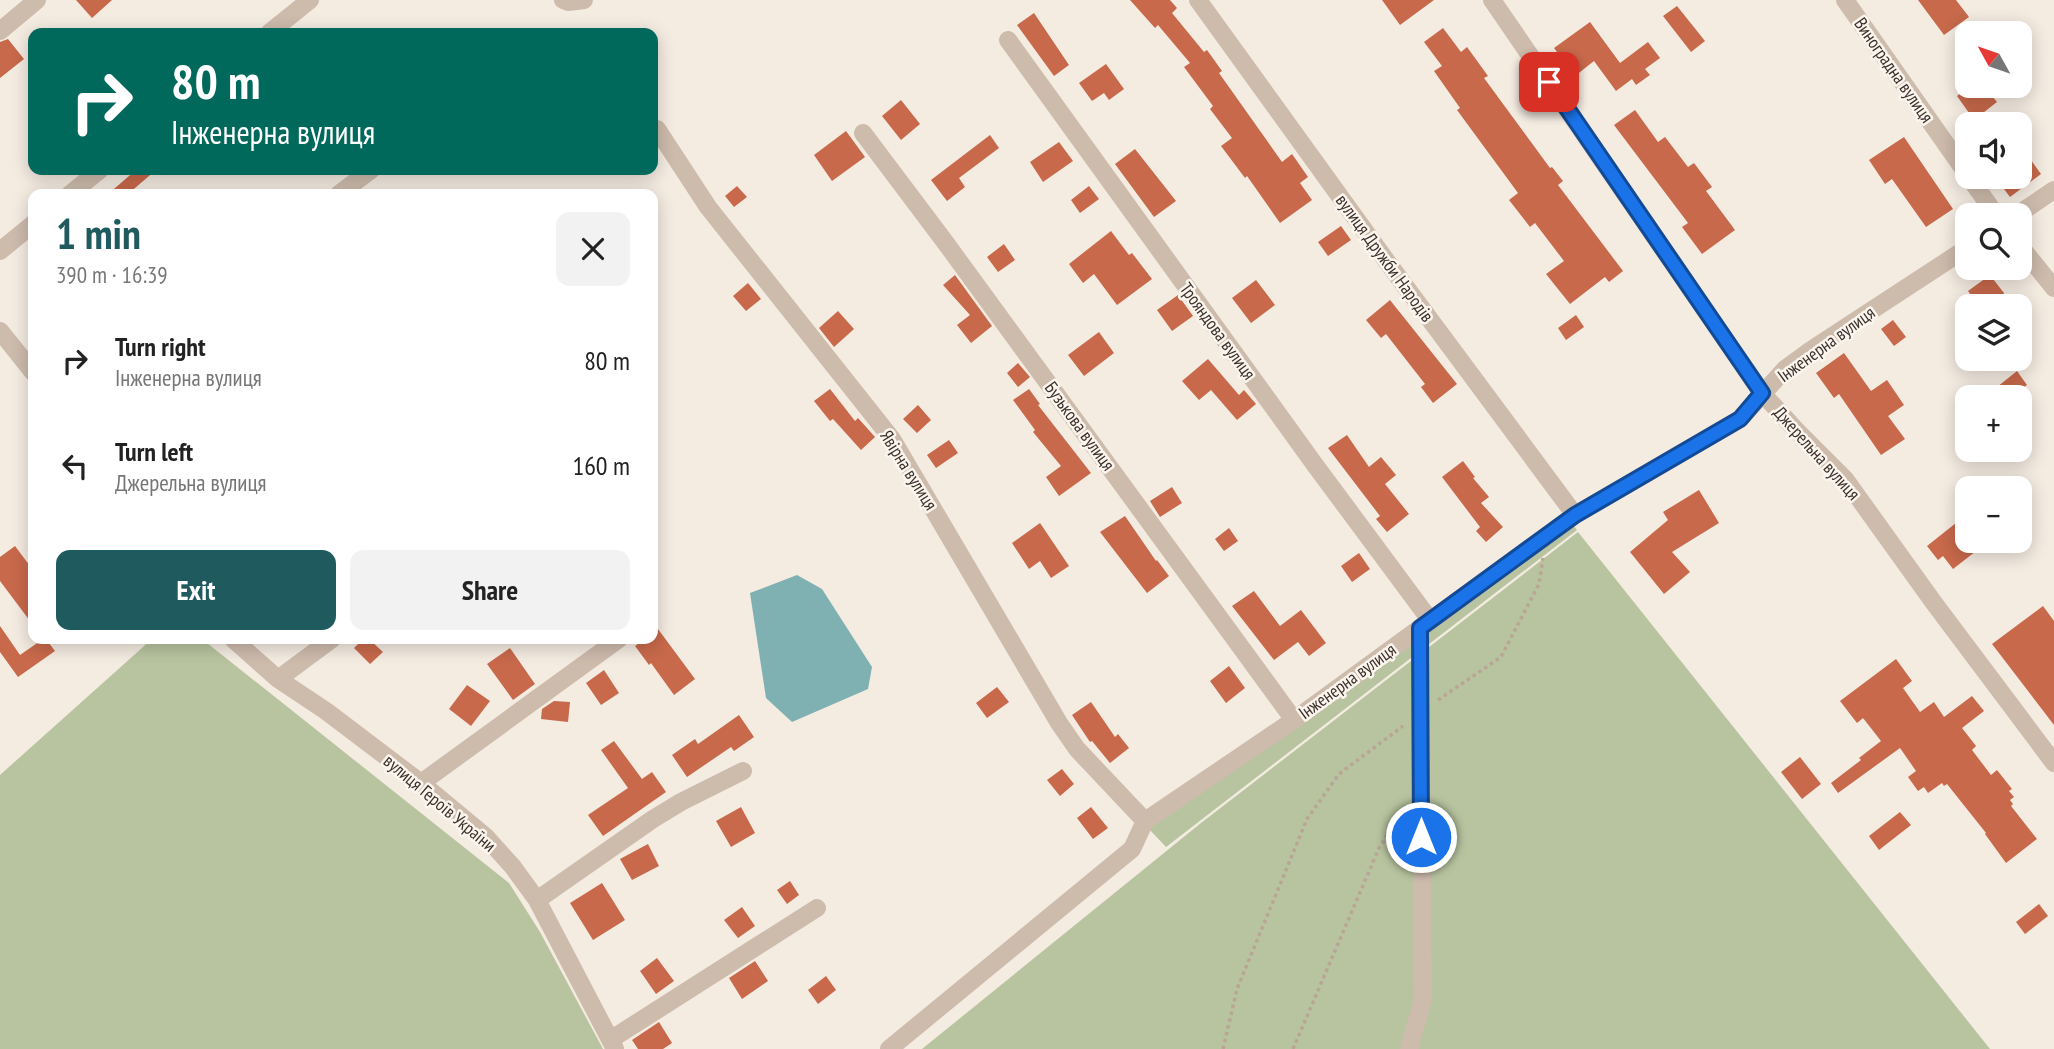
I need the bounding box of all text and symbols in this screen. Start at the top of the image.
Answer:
street label: Виноградна вулиця [1849,13,1939,127]
north arrow [1955,21,2032,98]
map controls [1955,21,2032,553]
text: 80 m [171,49,260,113]
pin [1519,52,1579,112]
icon: right [56,56,147,147]
icon: arrive [1530,63,1568,101]
text: Інженерна вулиця [171,111,375,153]
button: sound [1955,112,2032,189]
street label: вулиця Дружби Народів [1331,190,1439,326]
button: search [1955,203,2032,280]
text: 1 min [56,206,141,261]
button: close [556,212,630,286]
text: 390 m · 16:39 [56,260,168,289]
street label: Трояндова вулиця [1175,278,1261,384]
button: layers [1955,294,2032,371]
street label: Інженерна вулиця [1773,301,1879,387]
text: Turn right [115,330,206,363]
icon: right [56,342,94,380]
text: 80 m [584,344,630,377]
text: Інженерна вулиця [115,363,262,392]
street label: Бузькова вулиця [1040,377,1120,475]
button: + [1955,385,2032,462]
street label: Джерельна вулиця [1769,401,1865,505]
street label: Явірна вулиця [875,426,943,514]
text: Turn left [115,435,193,468]
icon: left [56,447,94,485]
text: 160 m [572,449,630,482]
text: Джерельна вулиця [115,468,267,497]
button: − [1955,476,2032,553]
button: Exit [56,550,336,630]
button: Share [350,550,630,630]
street label: Інженерна вулиця [1294,638,1400,724]
street label: вулиця Героїв України [379,749,501,857]
position arrow [1384,800,1458,874]

